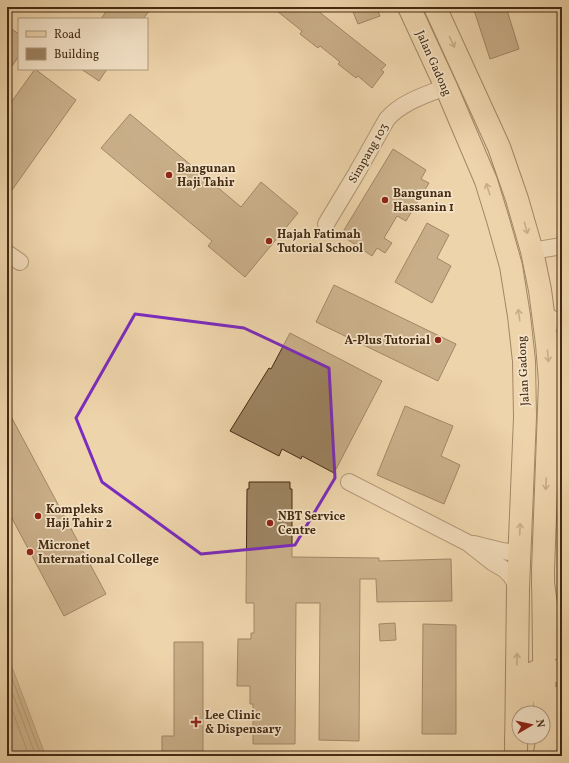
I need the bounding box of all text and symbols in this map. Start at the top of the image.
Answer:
legend [18,18,148,70]
text: Road [54,27,81,43]
street label: Jalan Gadong [411,28,455,99]
one-way arrow [449,36,456,48]
text: Building [54,47,99,63]
street label: Simpang 103 [345,120,393,187]
place label: Bangunan Haji Tahir [177,161,236,191]
marker: Bangunan Haji Tahir [164,170,174,180]
one-way arrow [484,183,492,195]
place label: Bangunan Hassanin 1 [393,186,454,216]
marker: Bangunan Hassanin 1 [380,195,390,205]
one-way arrow [523,221,530,234]
place label: Hajah Fatimah Tutorial School [277,227,363,257]
marker: Hajah Fatimah Tutorial School [264,236,274,246]
one-way arrow [515,309,523,322]
place label: A-Plus Tutorial [345,333,430,349]
marker: A-Plus Tutorial [433,335,443,345]
street label: Jalan Gadong [514,335,534,406]
one-way arrow [544,349,551,362]
one-way arrow [542,477,550,490]
place label: Kompleks Haji Tahir 2 [46,502,112,532]
place label: NBT Service Centre [278,509,345,539]
marker: Kompleks Haji Tahir 2 [33,511,43,521]
marker: NBT Service Centre [265,518,275,528]
one-way arrow [516,523,524,536]
place label: Micronet International College [38,538,159,568]
marker: Micronet International College [25,547,35,557]
one-way arrow [513,653,521,666]
north arrow [511,705,551,745]
place label: Lee Clinic & Dispensary [205,708,282,738]
marker: Lee Clinic & Dispensary [190,716,202,728]
text: N [531,719,547,729]

